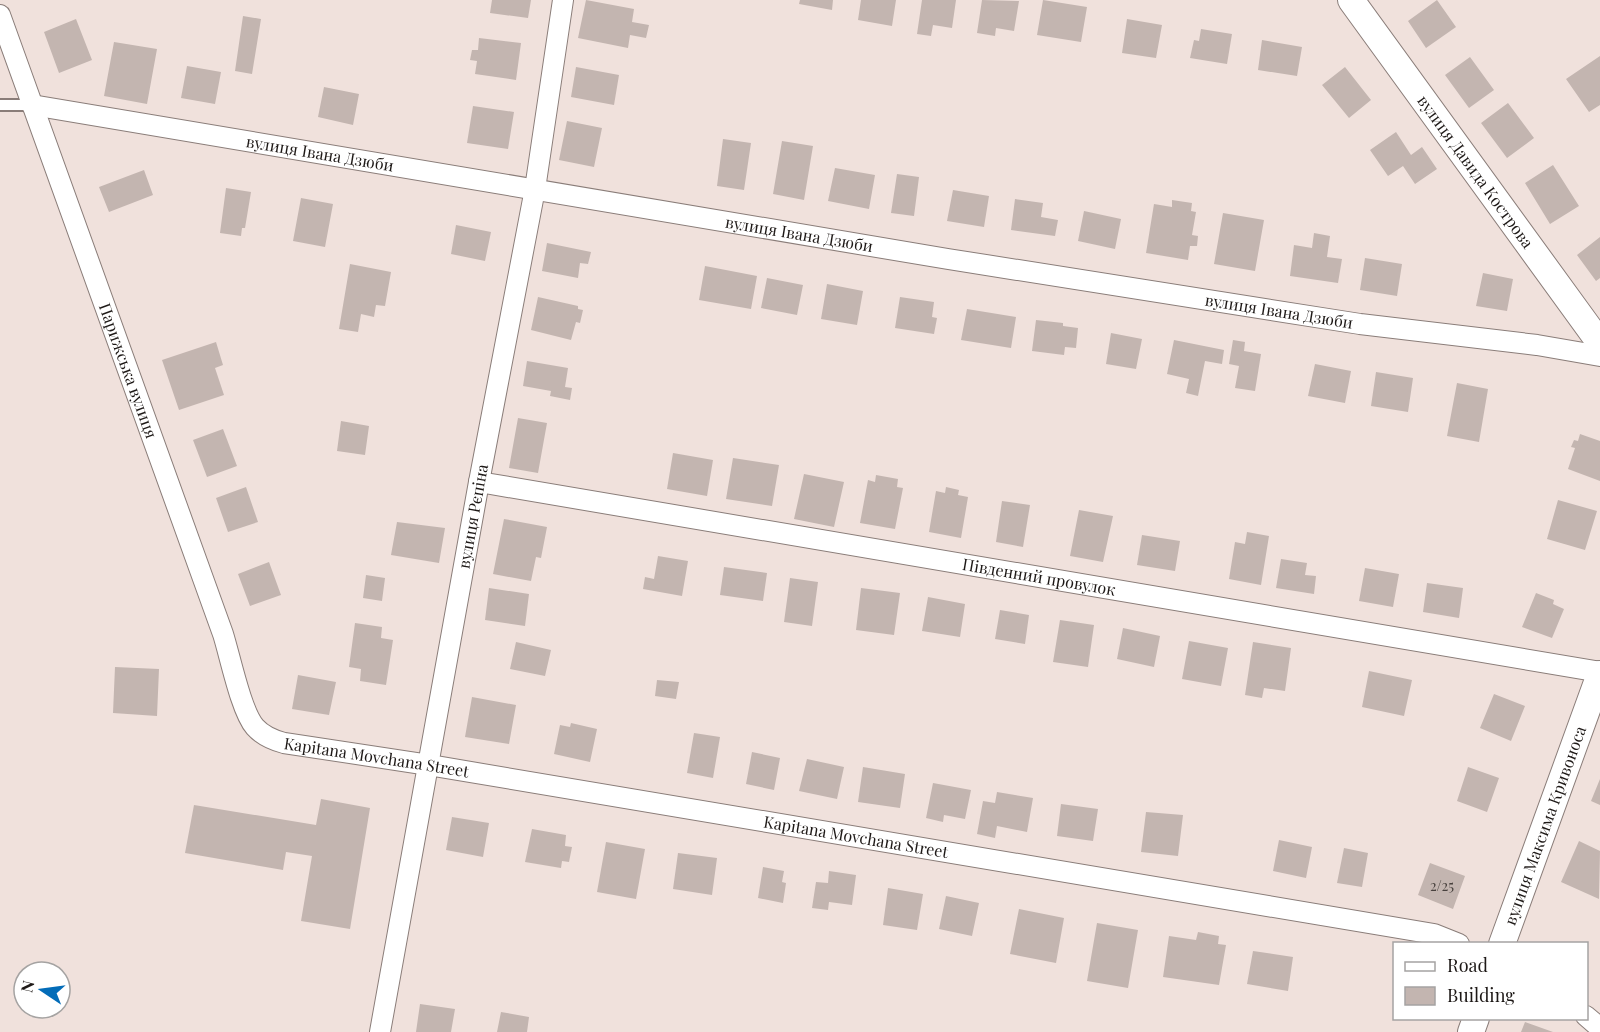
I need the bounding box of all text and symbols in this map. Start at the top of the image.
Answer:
street label: вулиця Давида Кострова [1413,90,1539,252]
street label: вулиця Івана Дзюби [245,130,395,176]
street label: вулиця Івана Дзюби [724,211,875,256]
street label: вулиця Івана Дзюби [1204,289,1355,333]
street label: Парижська вулиця [95,300,163,441]
street label: вулиця Рєпіна [453,462,492,570]
street label: Південний провулок [961,553,1117,600]
street label: вулиця Максима Кривоноса [1499,723,1590,928]
street label: Kapitana Movchana Street [283,732,471,782]
street label: Kapitana Movchana Street [762,810,950,862]
house number: 2/25 [1430,876,1454,895]
legend [1393,942,1588,1020]
text: Road [1447,953,1488,977]
north arrow [12,960,72,1020]
text: N [15,978,39,995]
text: Building [1447,983,1515,1007]

